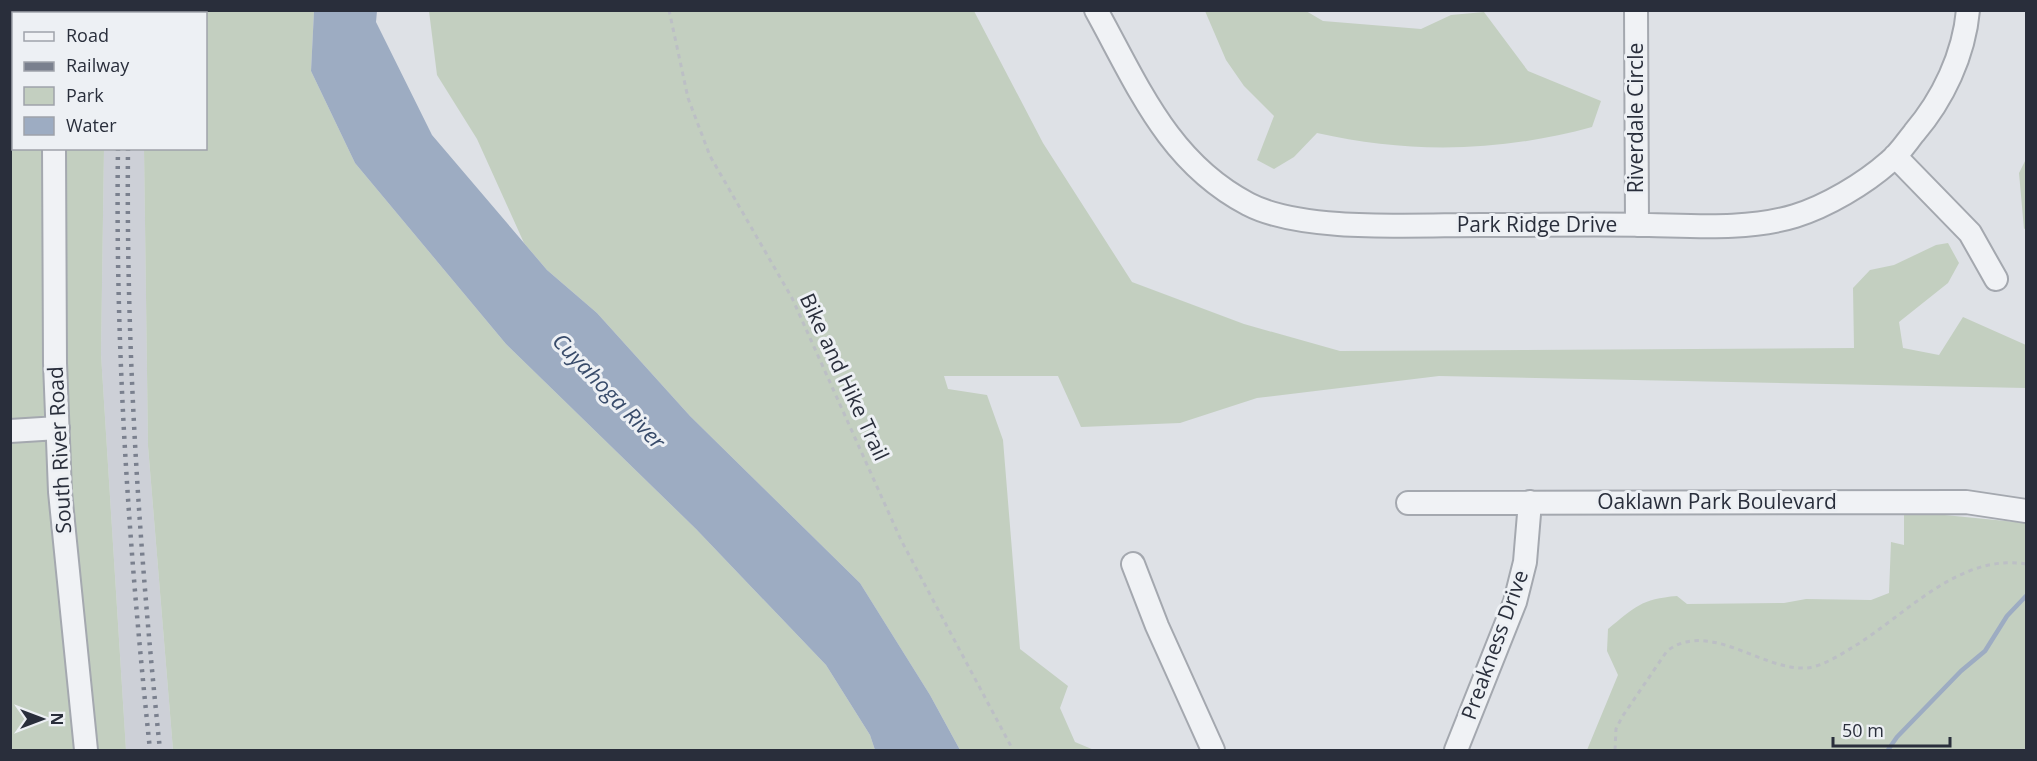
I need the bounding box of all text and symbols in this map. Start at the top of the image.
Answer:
legend [12,12,207,150]
text: Road [66,23,109,47]
street label: Riverdale Circle [1621,43,1649,193]
text: Railway [66,53,130,77]
text: Park [66,83,104,107]
text: Water [66,113,117,137]
street label: Park Ridge Drive [1457,210,1617,238]
street label: Bike and Hike Trail [794,288,896,465]
water label: Cuyahoga River [547,326,674,456]
street label: South River Road [41,366,77,534]
street label: Oaklawn Park Boulevard [1597,487,1837,515]
street label: Preakness Drive [1454,566,1534,723]
north arrow [12,689,72,749]
scale bar [1833,710,1950,748]
text: N [46,712,68,726]
text: 50 m [1842,718,1884,742]

